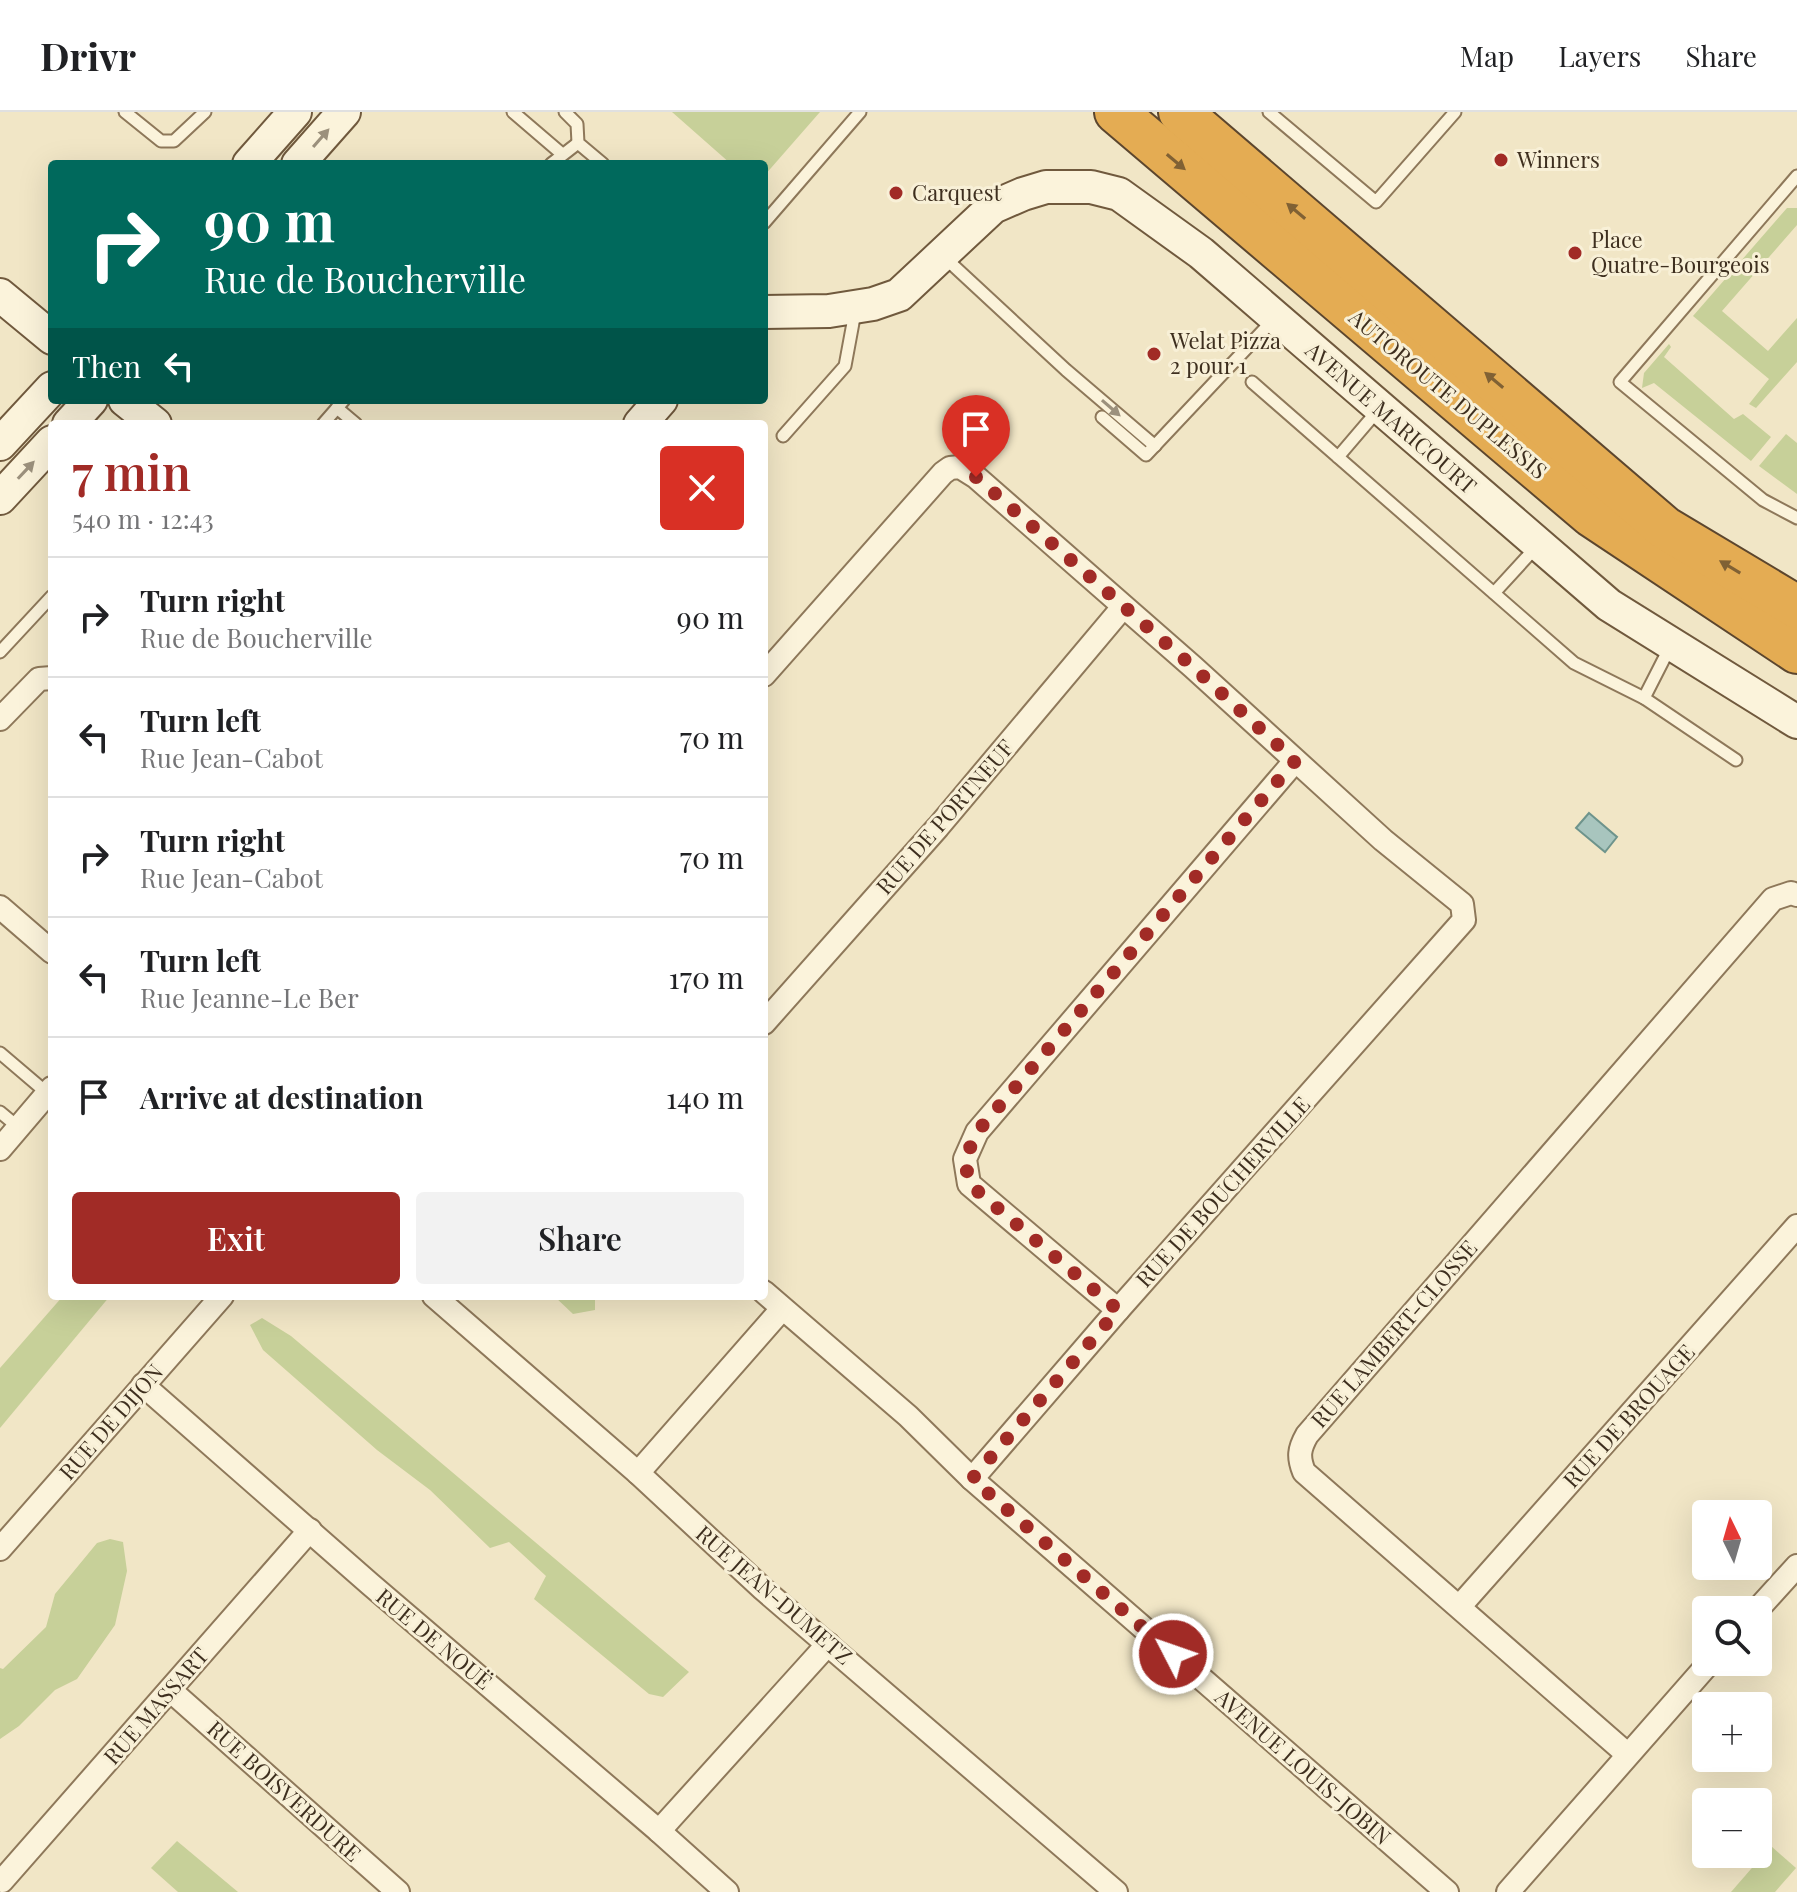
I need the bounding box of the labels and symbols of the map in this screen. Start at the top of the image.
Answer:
one-way arrow [312,128,329,148]
place label: Winners [1516,144,1600,174]
marker: Winners [1492,151,1510,169]
one-way arrow [1166,153,1185,171]
place label: Carquest [912,177,1003,207]
marker: Carquest [887,184,905,202]
one-way arrow [1286,203,1306,220]
place label: Place Quatre-Bourgeois [1591,224,1770,279]
marker: Place Quatre-Bourgeois [1566,244,1584,262]
street label: AUTOROUTE DUPLESSIS [1343,301,1554,485]
place label: Welat Pizza 2 pour 1 [1169,325,1281,380]
street label: AVENUE MARICOURT [1299,334,1484,500]
marker: Welat Pizza 2 pour 1 [1145,345,1163,363]
one-way arrow [1484,372,1504,389]
pin [942,395,1010,477]
one-way arrow [1101,398,1120,416]
one-way arrow [17,460,35,479]
one-way arrow [1719,560,1741,574]
street label: RUE DE PORTNEUF [869,733,1020,900]
street label: RUE DE BOUCHERVILLE [1129,1090,1316,1293]
street label: RUE LAMBERT-CLOSSE [1303,1233,1483,1434]
street label: RUE DE BROUAGE [1556,1337,1701,1494]
street label: RUE DE DIJON [52,1357,169,1486]
north arrow [1692,1500,1772,1580]
street label: RUE JEAN-DUMETZ [690,1518,859,1671]
street label: RUE DE NOUË [370,1581,499,1696]
position arrow [1131,1612,1215,1696]
street label: RUE MASSART [96,1640,215,1770]
street label: AVENUE LOUIS-JOBIN [1209,1681,1398,1851]
street label: RUE BOISVERDURE [201,1713,368,1867]

